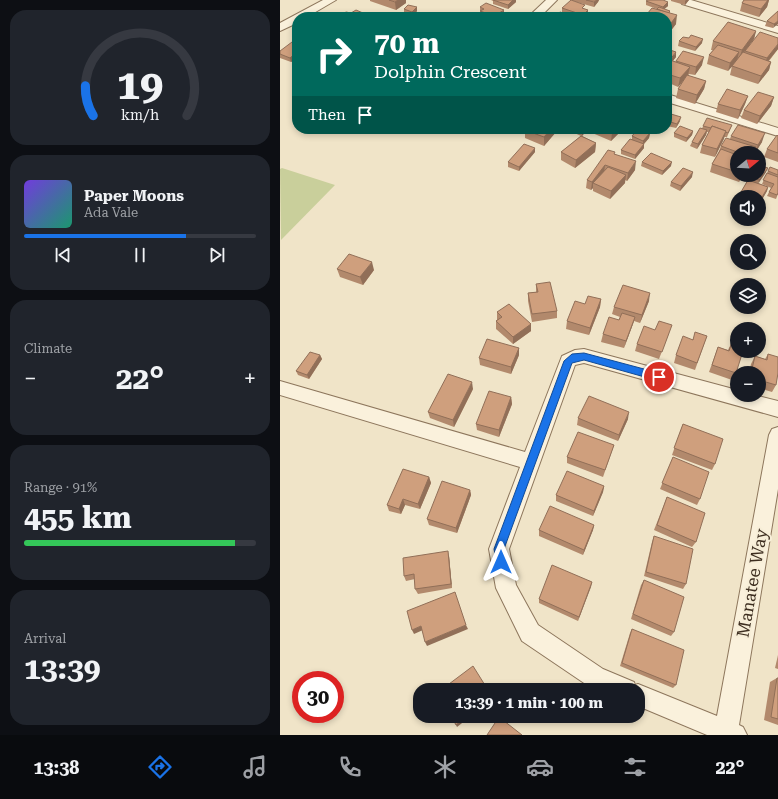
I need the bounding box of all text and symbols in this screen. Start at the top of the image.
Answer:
text: 70 m [374,27,439,60]
icon: right [308,28,360,80]
text: 19 [117,59,163,108]
text: Dolphin Crescent [374,61,527,82]
icon: arrive [354,104,376,126]
text: km/h [121,106,159,122]
text: Then [308,106,346,124]
north arrow [730,146,766,182]
map controls [730,146,766,402]
text: Paper Moons [84,187,184,205]
button: sound [730,190,766,226]
text: Ada Vale [84,205,138,220]
button: search [730,234,766,270]
icon: previous [52,244,74,266]
icon: pause [129,244,151,266]
icon: next [206,244,228,266]
button: layers [730,278,766,314]
button: + [730,322,766,358]
text: Climate [24,341,72,356]
pin [642,360,676,394]
text: 22° [116,361,164,396]
text: − [24,366,36,391]
text: + [244,366,256,391]
icon: arrive [648,366,670,388]
button: − [730,366,766,402]
text: Range · 91% [24,480,97,495]
text: 455 km [24,500,132,535]
street label: Manatee Way [733,527,771,639]
position arrow [480,541,522,583]
text: Arrival [24,631,66,646]
text: 13:39 [24,651,101,686]
speed limit sign: 30 [292,671,344,723]
text: 13:39 · 1 min · 100 m [455,694,603,712]
icon: directions [146,753,174,781]
icon: music [241,753,269,781]
icon: phone [336,753,364,781]
icon: climate [431,753,459,781]
icon: car [526,753,554,781]
icon: filters [621,753,649,781]
text: 13:38 [33,757,79,778]
text: 22° [715,757,745,778]

